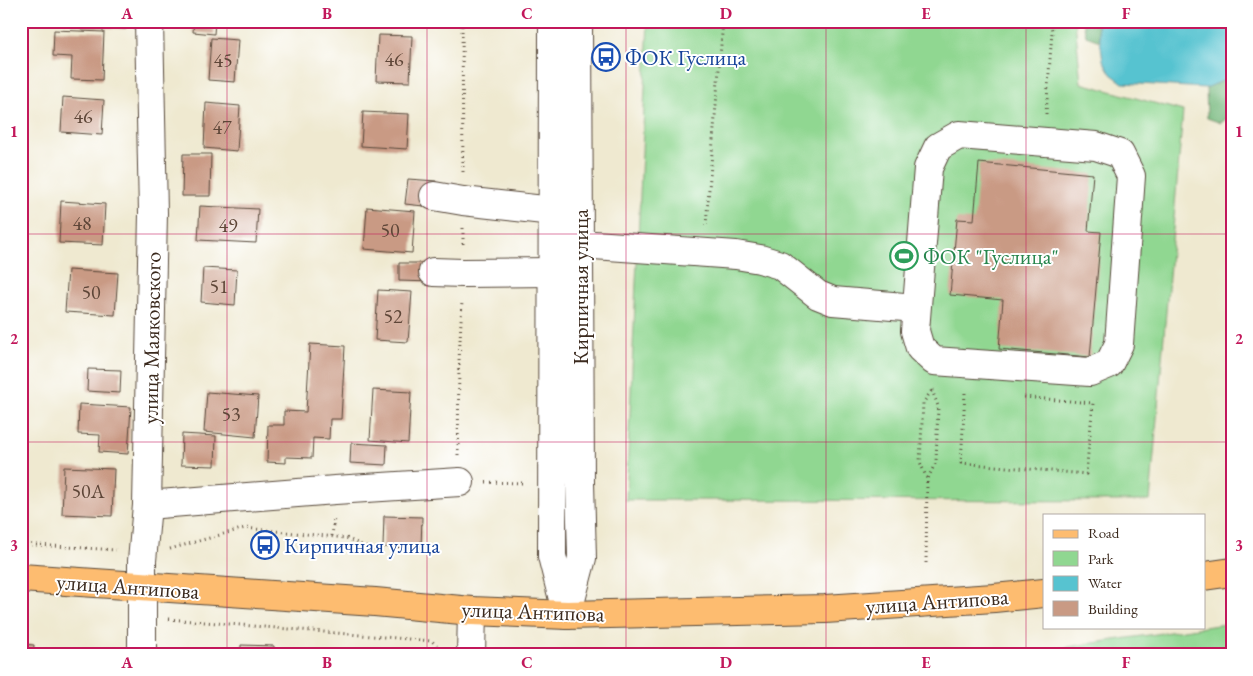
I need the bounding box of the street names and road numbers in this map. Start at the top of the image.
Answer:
street label: Кирпичная улица [566,209,595,365]
street label: улица Маяковского [135,251,168,424]
street label: улица Антипова [56,567,201,606]
street label: улица Антипова [865,582,1010,621]
street label: улица Антипова [461,595,605,628]

